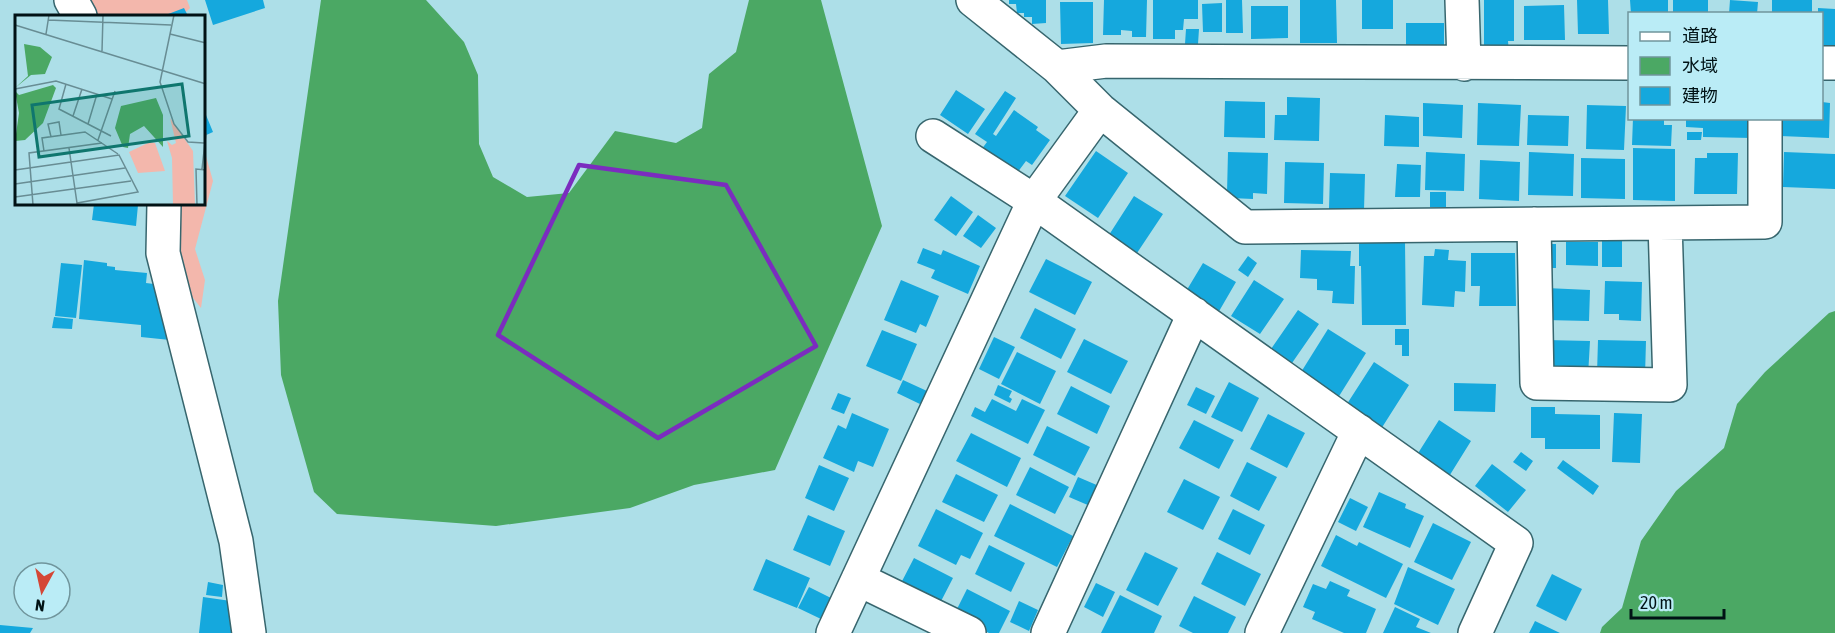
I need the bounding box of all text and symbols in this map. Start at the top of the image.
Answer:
legend [1628,12,1823,120]
inset map [15,15,206,206]
text: 道路 [1682,25,1718,46]
text: 水域 [1682,55,1718,76]
text: 建物 [1682,85,1718,106]
north arrow [12,561,72,621]
scale bar [1631,582,1724,620]
text: 20 m [1640,592,1672,613]
text: N [34,596,46,615]

